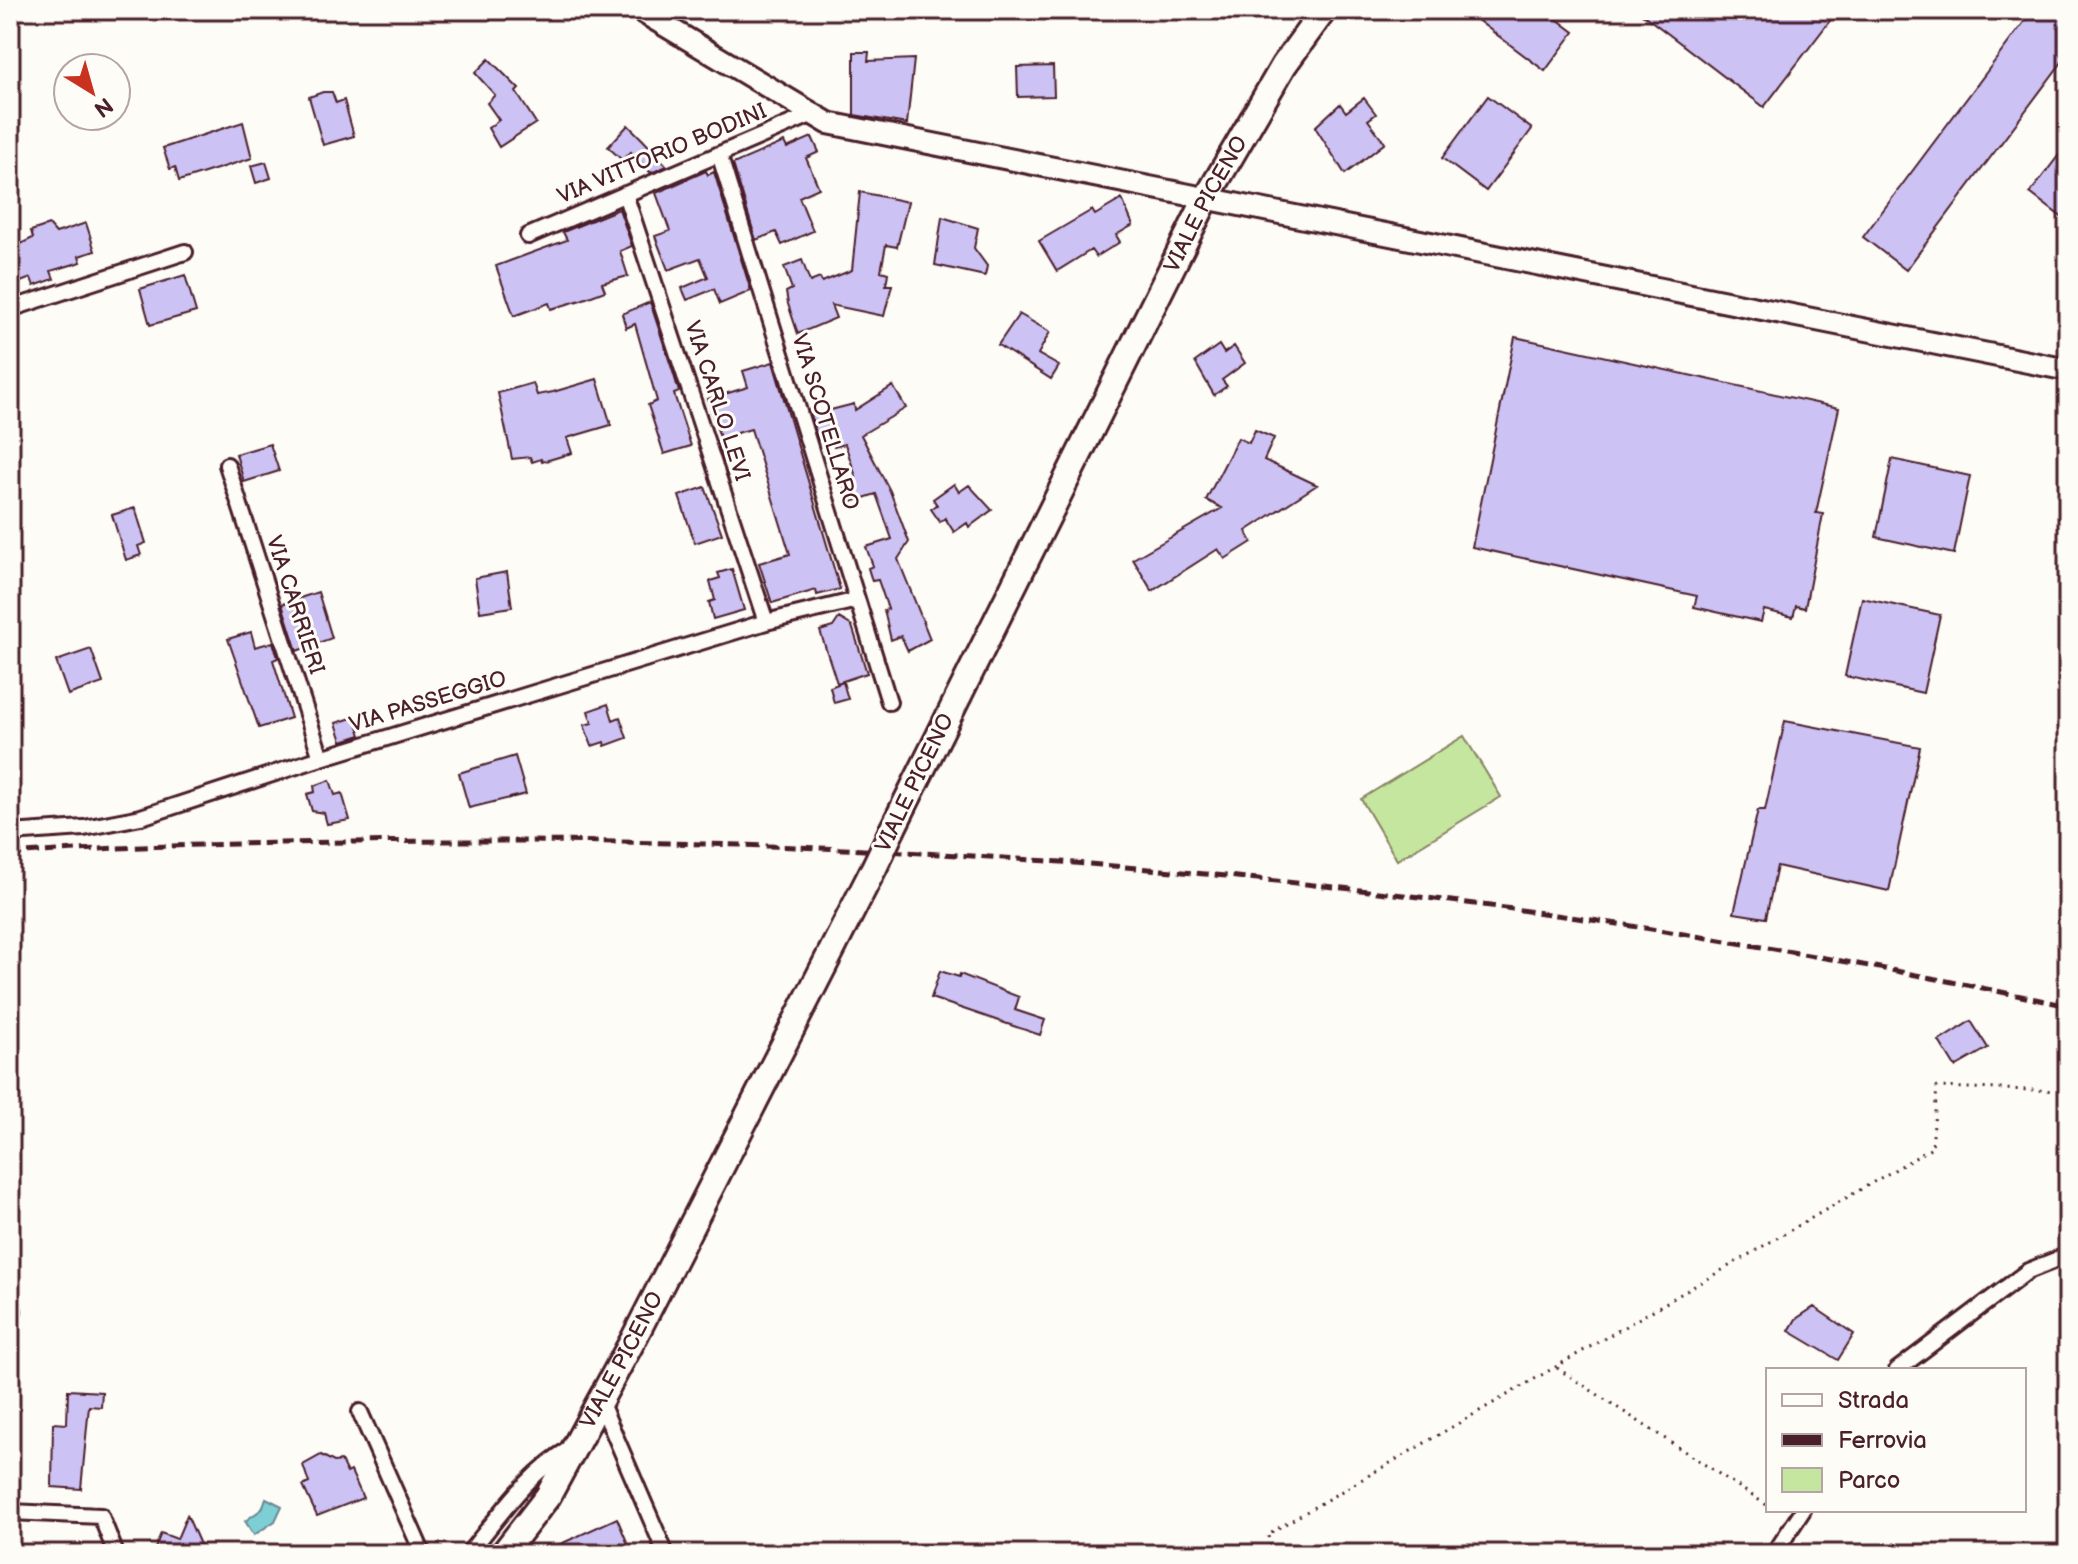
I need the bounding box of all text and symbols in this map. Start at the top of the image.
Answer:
north arrow [52,52,132,132]
text: N [88,91,118,123]
street label: VIA VITTORIO BODINI [553,98,771,210]
street label: VIALE PICENO [1158,131,1253,277]
street label: VIA CARLO LEVI [678,317,756,485]
street label: VIA SCOTELLARO [785,331,865,513]
street label: VIA CARRIERI [260,532,330,678]
street label: VIA PASSEGGIO [346,665,510,739]
street label: VIALE PICENO [870,709,960,857]
street label: VIALE PICENO [574,1287,669,1433]
legend [1766,1368,2026,1512]
text: Strada [1838,1386,1909,1415]
text: Ferrovia [1838,1426,1927,1455]
text: Parco [1838,1466,1900,1495]

